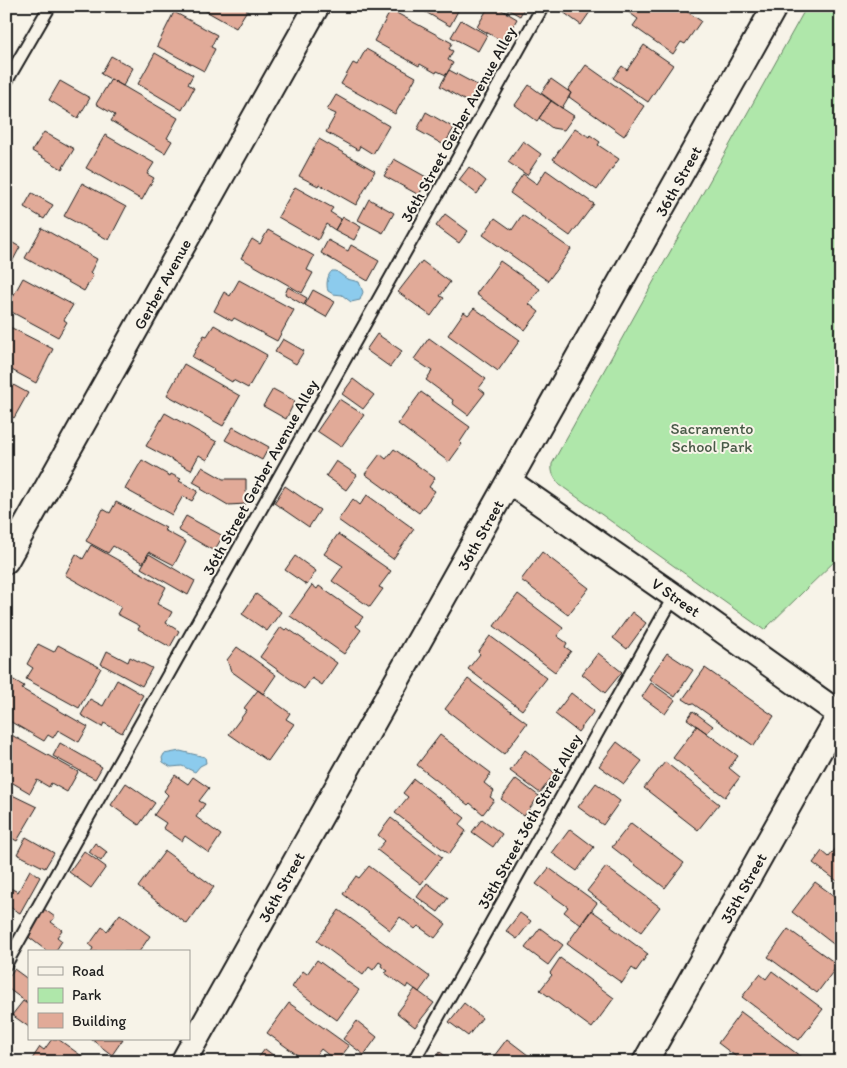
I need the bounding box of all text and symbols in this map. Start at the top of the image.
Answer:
street label: 36th Street Gerber Avenue Alley [397,23,520,225]
street label: 36th Street [651,143,706,220]
street label: Gerber Avenue [130,235,195,333]
street label: 36th Street Gerber Avenue Alley [199,376,322,578]
park label: Sacramento School Park [670,419,754,456]
street label: 36th Street [453,497,508,574]
street label: V Street [648,574,704,621]
street label: 35th Street 36th Street Alley [473,730,586,912]
street label: 36th Street [254,849,309,926]
street label: 35th Street [716,850,771,927]
legend [28,950,190,1040]
text: Road [72,962,105,980]
text: Park [72,986,102,1004]
text: Building [72,1012,126,1030]

